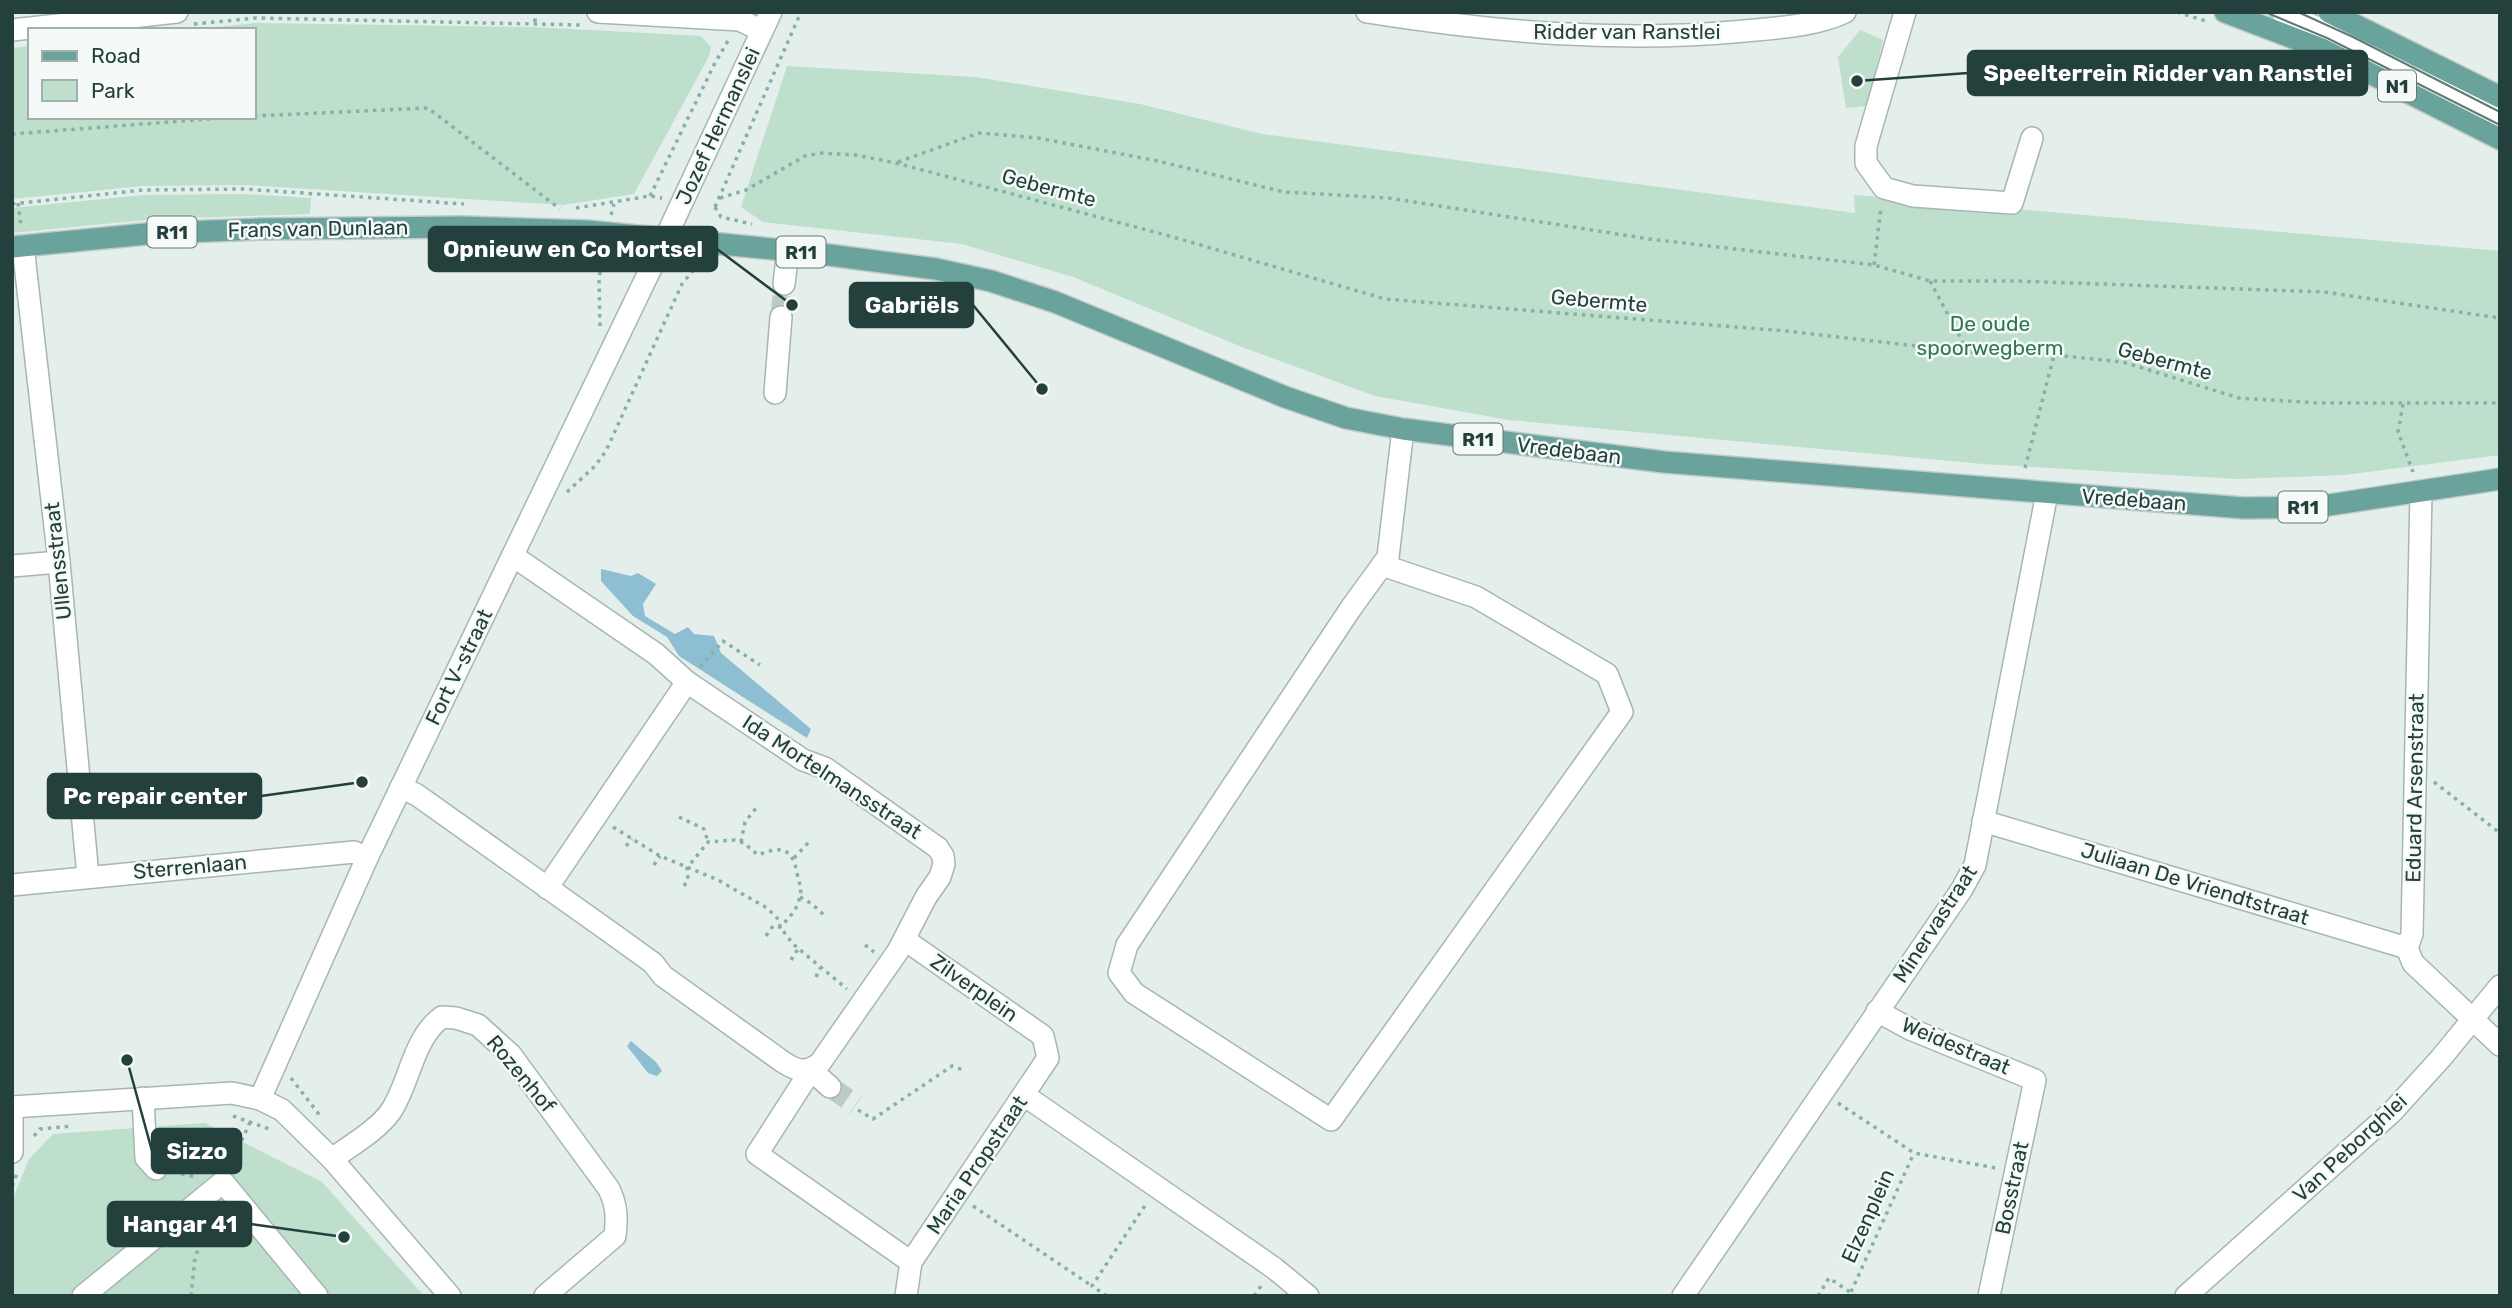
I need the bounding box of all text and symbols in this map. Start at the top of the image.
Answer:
street label: Ridder van Ranstlei [1533,19,1721,44]
legend [28,28,256,119]
text: Road [91,43,141,68]
street label: Jozef Hermanslei [670,43,765,208]
callout: Speelterrein Ridder van Ranstlei [1968,51,2367,95]
text: Speelterrein Ridder van Ranstlei [1983,59,2353,87]
road number: N1 [2378,71,2416,102]
text: Park [91,78,135,103]
street label: Gebermte [999,163,1099,212]
street label: Frans van Dunlaan [227,214,409,243]
road number: R11 [148,216,196,248]
callout: Opnieuw en Co Mortsel [429,227,717,271]
text: Opnieuw en Co Mortsel [443,235,703,263]
road number: R11 [776,236,826,268]
callout: Gabriëls [850,283,973,327]
street label: Gebermte [1550,284,1648,317]
text: Gabriëls [865,291,960,319]
park label: De oude spoorwegberm [1916,311,2064,360]
street label: Gebermte [2115,336,2215,385]
road number: R11 [1454,424,1502,454]
street label: Vredebaan [1515,432,1623,469]
street label: Vredebaan [2081,483,2187,516]
road number: R11 [2278,492,2328,522]
street label: Ullensstraat [39,501,76,621]
street label: Fort V-straat [420,605,497,729]
street label: Eduard Arsenstraat [2400,693,2429,883]
street label: Ida Mortelmansstraat [738,709,926,844]
callout: Pc repair center [48,774,261,818]
text: Pc repair center [63,782,248,810]
street label: Juliaan De Vriendtstraat [2078,837,2312,930]
street label: Sterrenlaan [132,849,248,884]
street label: Minervastraat [1887,860,1982,987]
street label: Zilverplein [926,948,1023,1027]
street label: Weidestraat [1898,1011,2014,1080]
street label: Rozenhof [482,1030,561,1117]
street label: Van Peborghlei [2287,1088,2412,1207]
street label: Maria Propstraat [921,1091,1032,1239]
callout: Sizzo [152,1129,241,1173]
text: Sizzo [166,1137,228,1165]
street label: Bosstraat [1989,1139,2034,1237]
street label: Elzenplein [1836,1165,1899,1267]
callout: Hangar 41 [108,1202,251,1246]
text: Hangar 41 [122,1210,238,1238]

